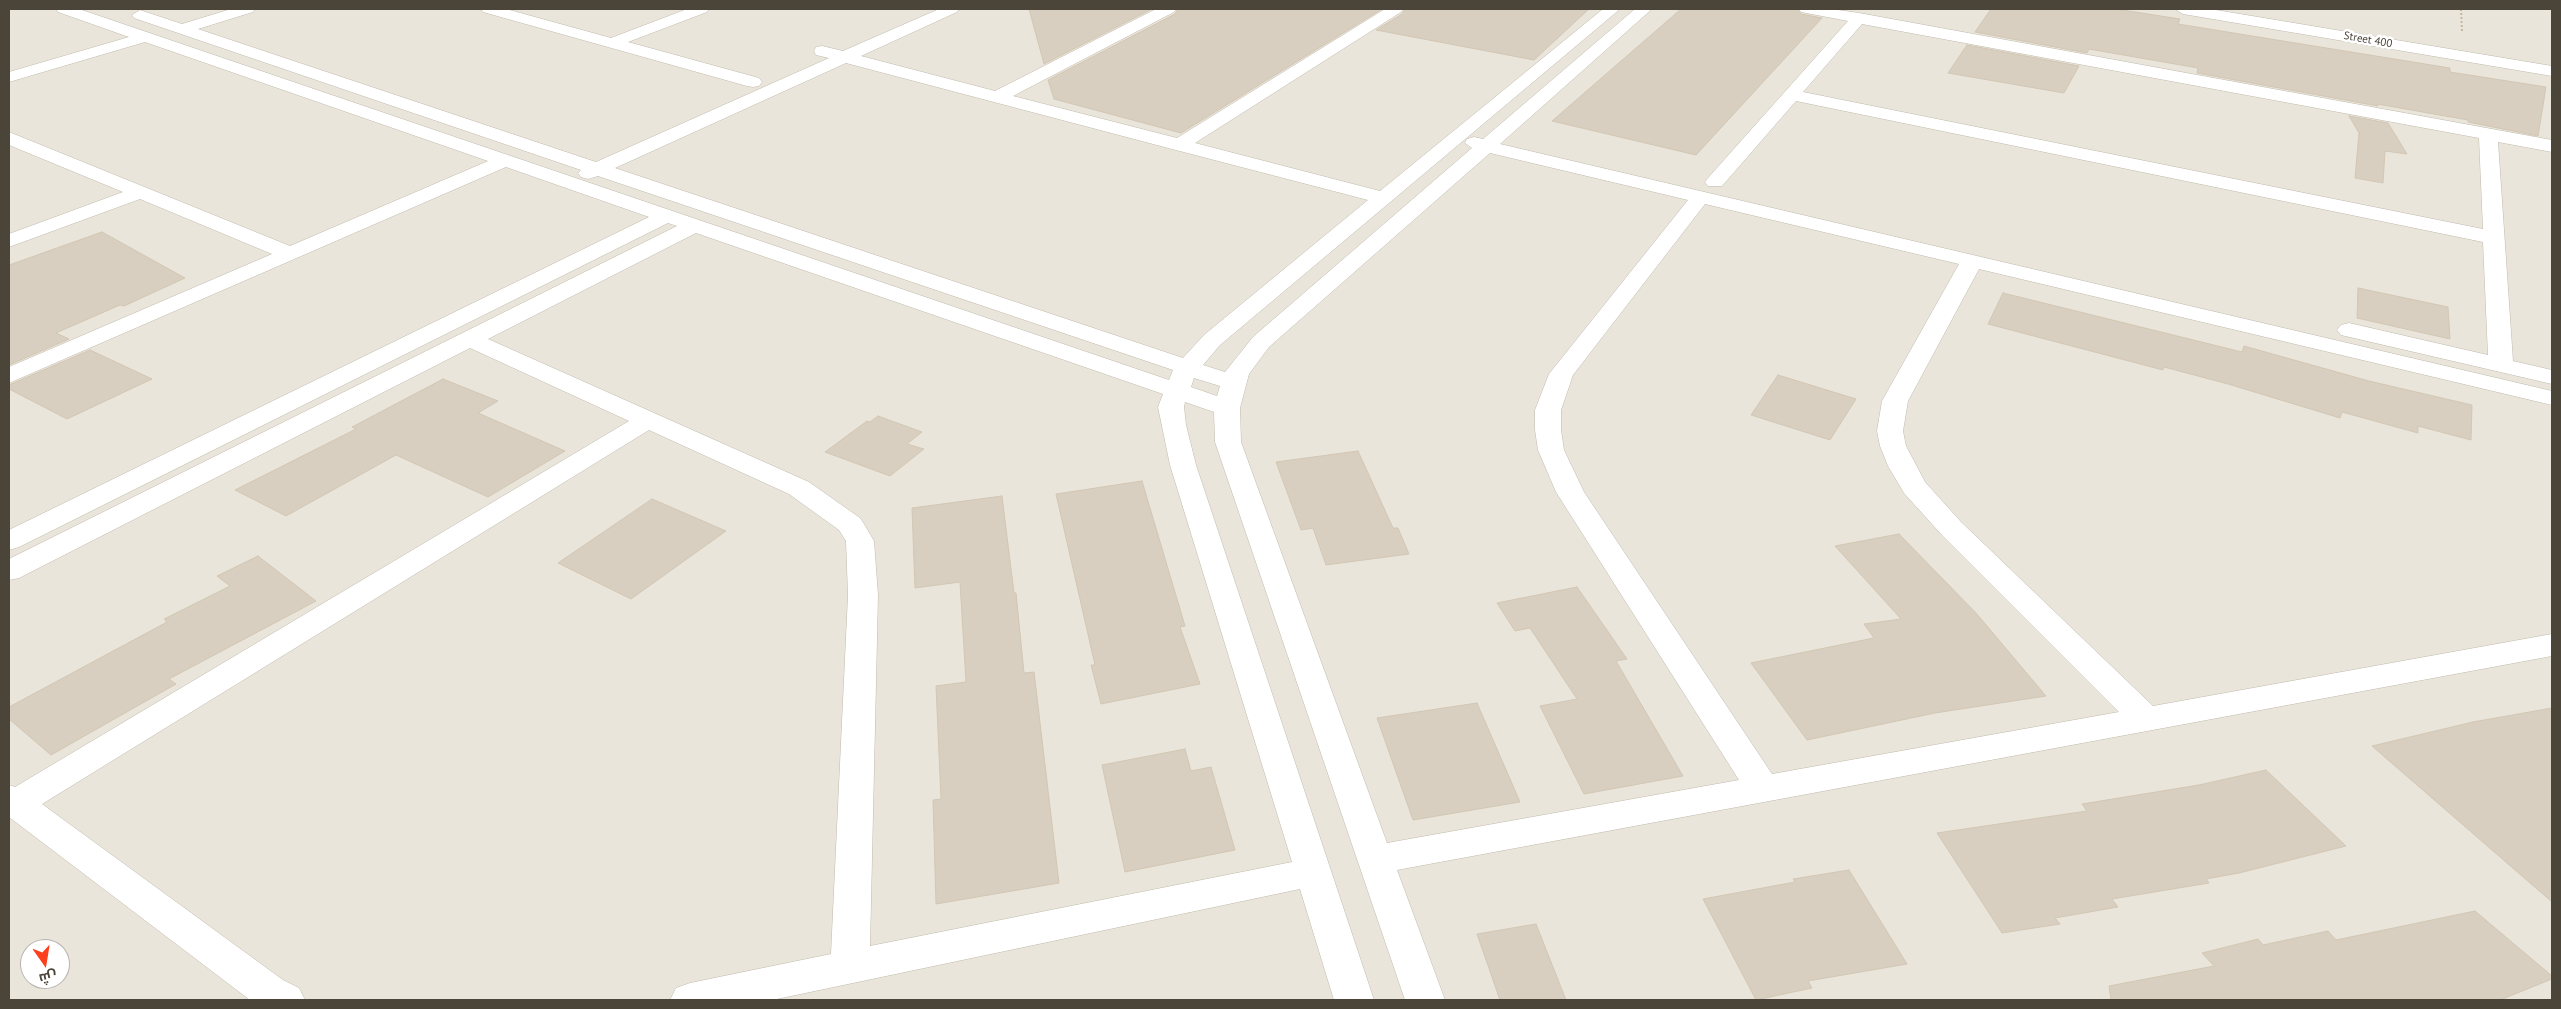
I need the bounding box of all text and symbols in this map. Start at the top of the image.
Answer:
street label: Street 400 [2343,29,2393,51]
north arrow [20,939,70,989]
text: ش [37,967,59,988]

